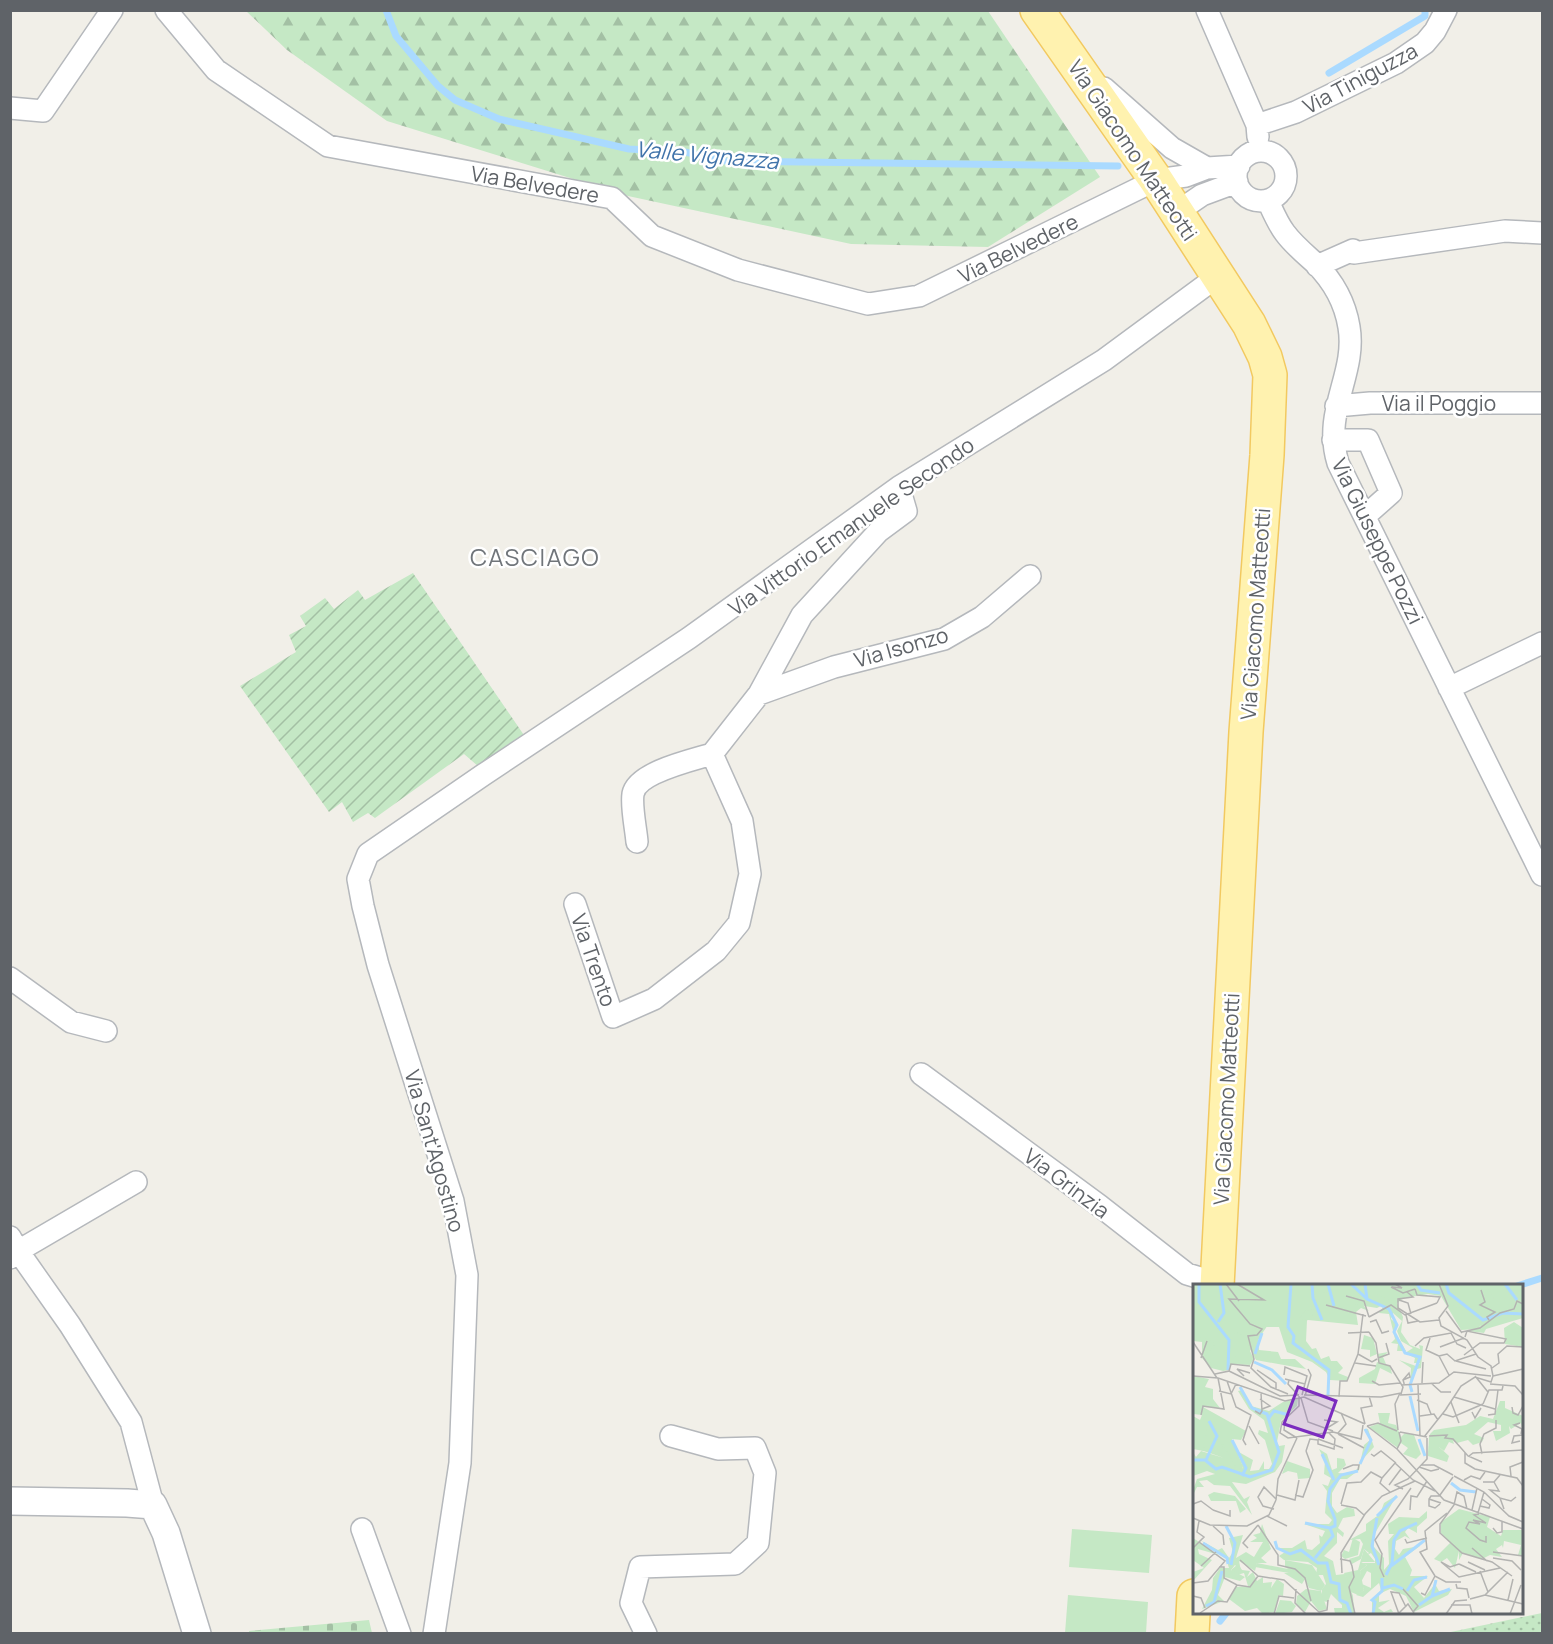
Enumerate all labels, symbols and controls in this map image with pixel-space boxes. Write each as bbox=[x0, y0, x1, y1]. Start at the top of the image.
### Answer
street label: Via Tiniguzza bbox=[1298, 36, 1422, 120]
street label: Via Giacomo Matteotti bbox=[1062, 54, 1204, 246]
water label: Valle Vignazza bbox=[634, 134, 781, 176]
street label: Via Belvedere bbox=[469, 159, 601, 209]
street label: Via Belvedere bbox=[953, 207, 1083, 289]
street label: Via il Poggio bbox=[1382, 389, 1496, 417]
street label: Via Vittorio Emanuele Secondo bbox=[723, 430, 979, 622]
street label: Via Giuseppe Pozzi bbox=[1326, 453, 1430, 629]
street label: Via Giacomo Matteotti bbox=[1234, 507, 1276, 721]
district label: CASCIAGO bbox=[470, 540, 600, 573]
street label: Via Isonzo bbox=[851, 620, 951, 674]
street label: Via Trento bbox=[565, 910, 623, 1010]
street label: Via Giacomo Matteotti bbox=[1206, 992, 1246, 1206]
street label: Via Sant'Agostino bbox=[398, 1067, 472, 1235]
street label: Via Grinzia bbox=[1018, 1142, 1116, 1224]
inset map bbox=[1193, 1284, 1523, 1614]

